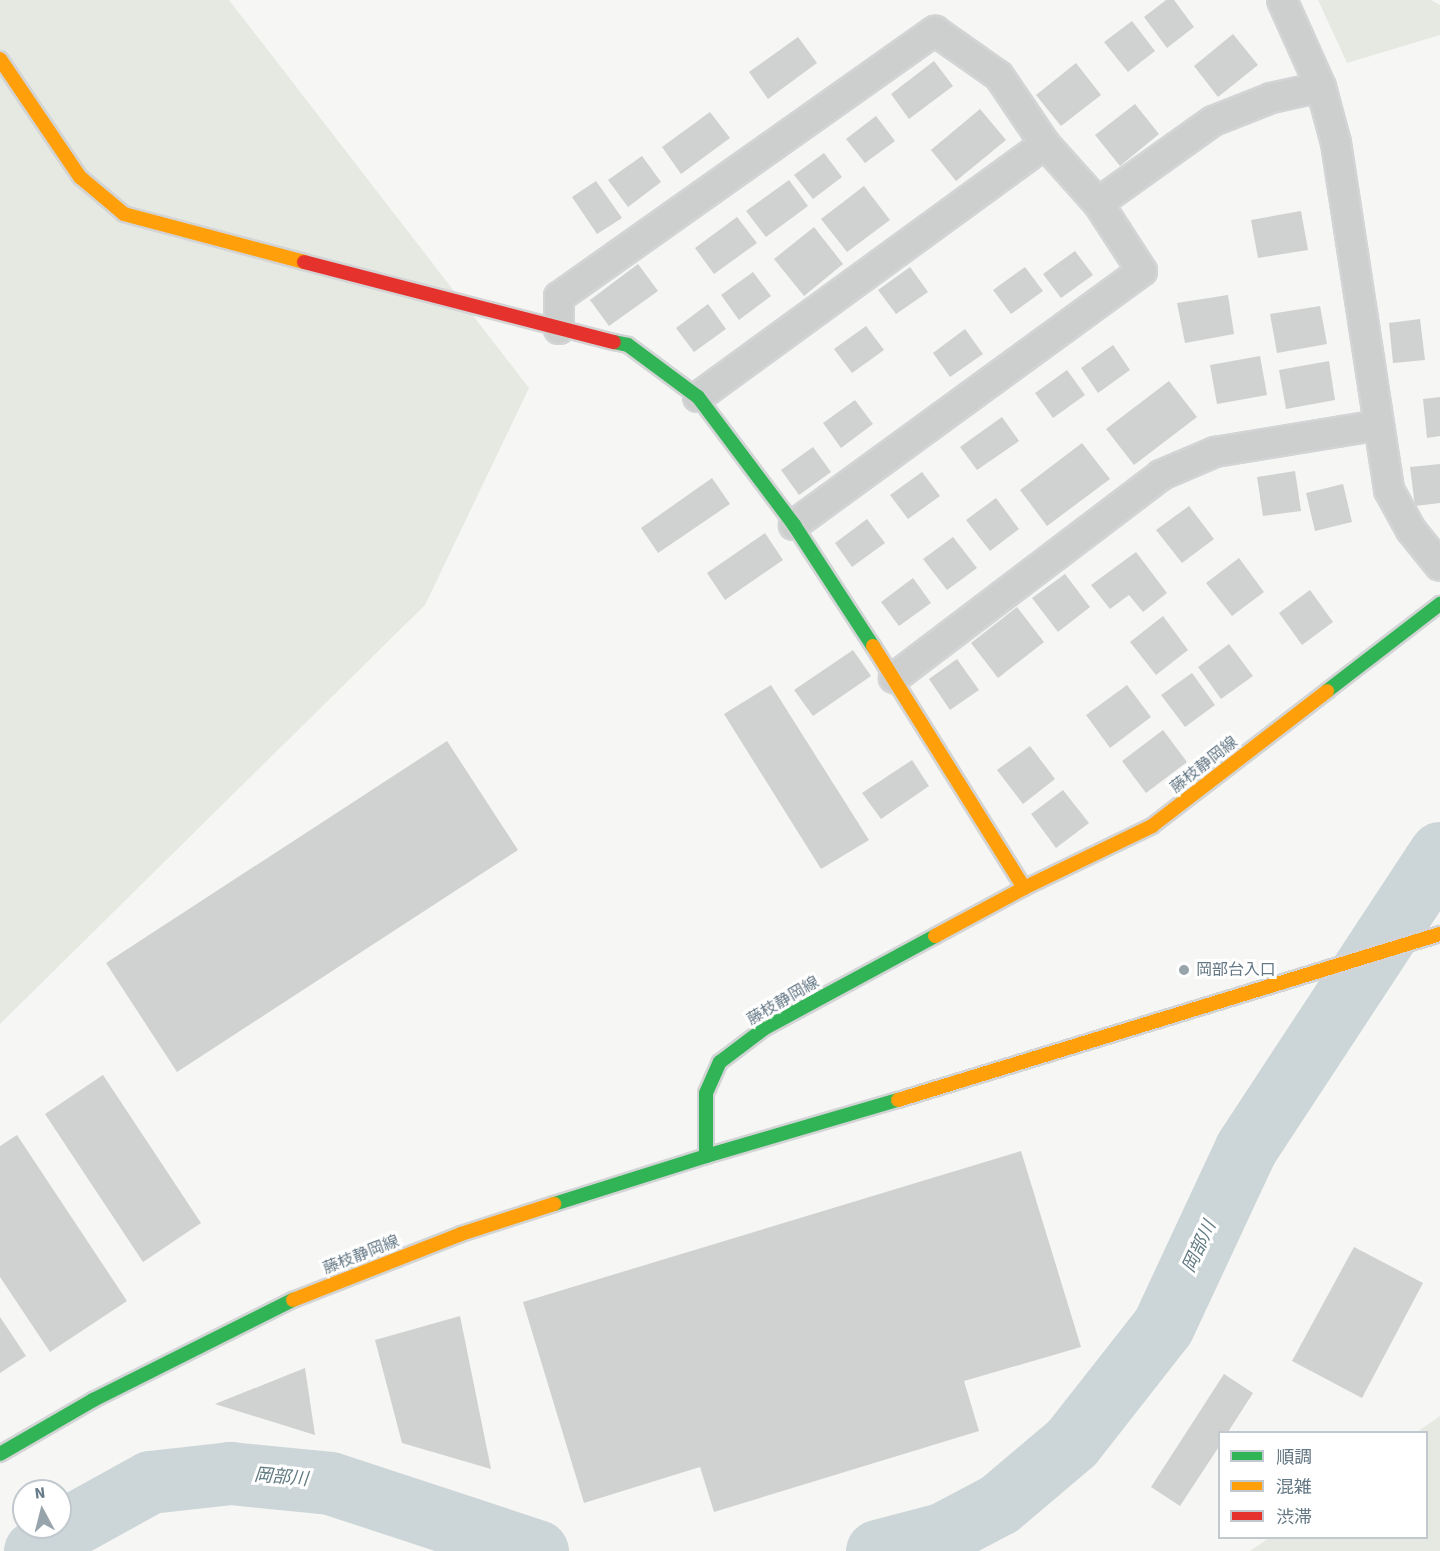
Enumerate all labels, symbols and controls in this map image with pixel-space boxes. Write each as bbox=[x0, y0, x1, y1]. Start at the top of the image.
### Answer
street label: 藤枝静岡線 bbox=[1167, 733, 1241, 797]
place label: 岡部台入口 bbox=[1196, 960, 1276, 980]
marker: 岡部台入口 bbox=[1177, 963, 1191, 977]
street label: 藤枝静岡線 bbox=[744, 973, 822, 1029]
water label: 岡部川 bbox=[1179, 1218, 1221, 1276]
street label: 藤枝静岡線 bbox=[320, 1232, 402, 1278]
legend bbox=[1218, 1431, 1428, 1539]
text: 順調 bbox=[1276, 1445, 1312, 1470]
water label: 岡部川 bbox=[253, 1465, 309, 1491]
text: 混雑 bbox=[1276, 1475, 1312, 1500]
north arrow bbox=[12, 1479, 72, 1539]
text: N bbox=[33, 1482, 47, 1505]
text: 渋滞 bbox=[1276, 1505, 1312, 1530]

